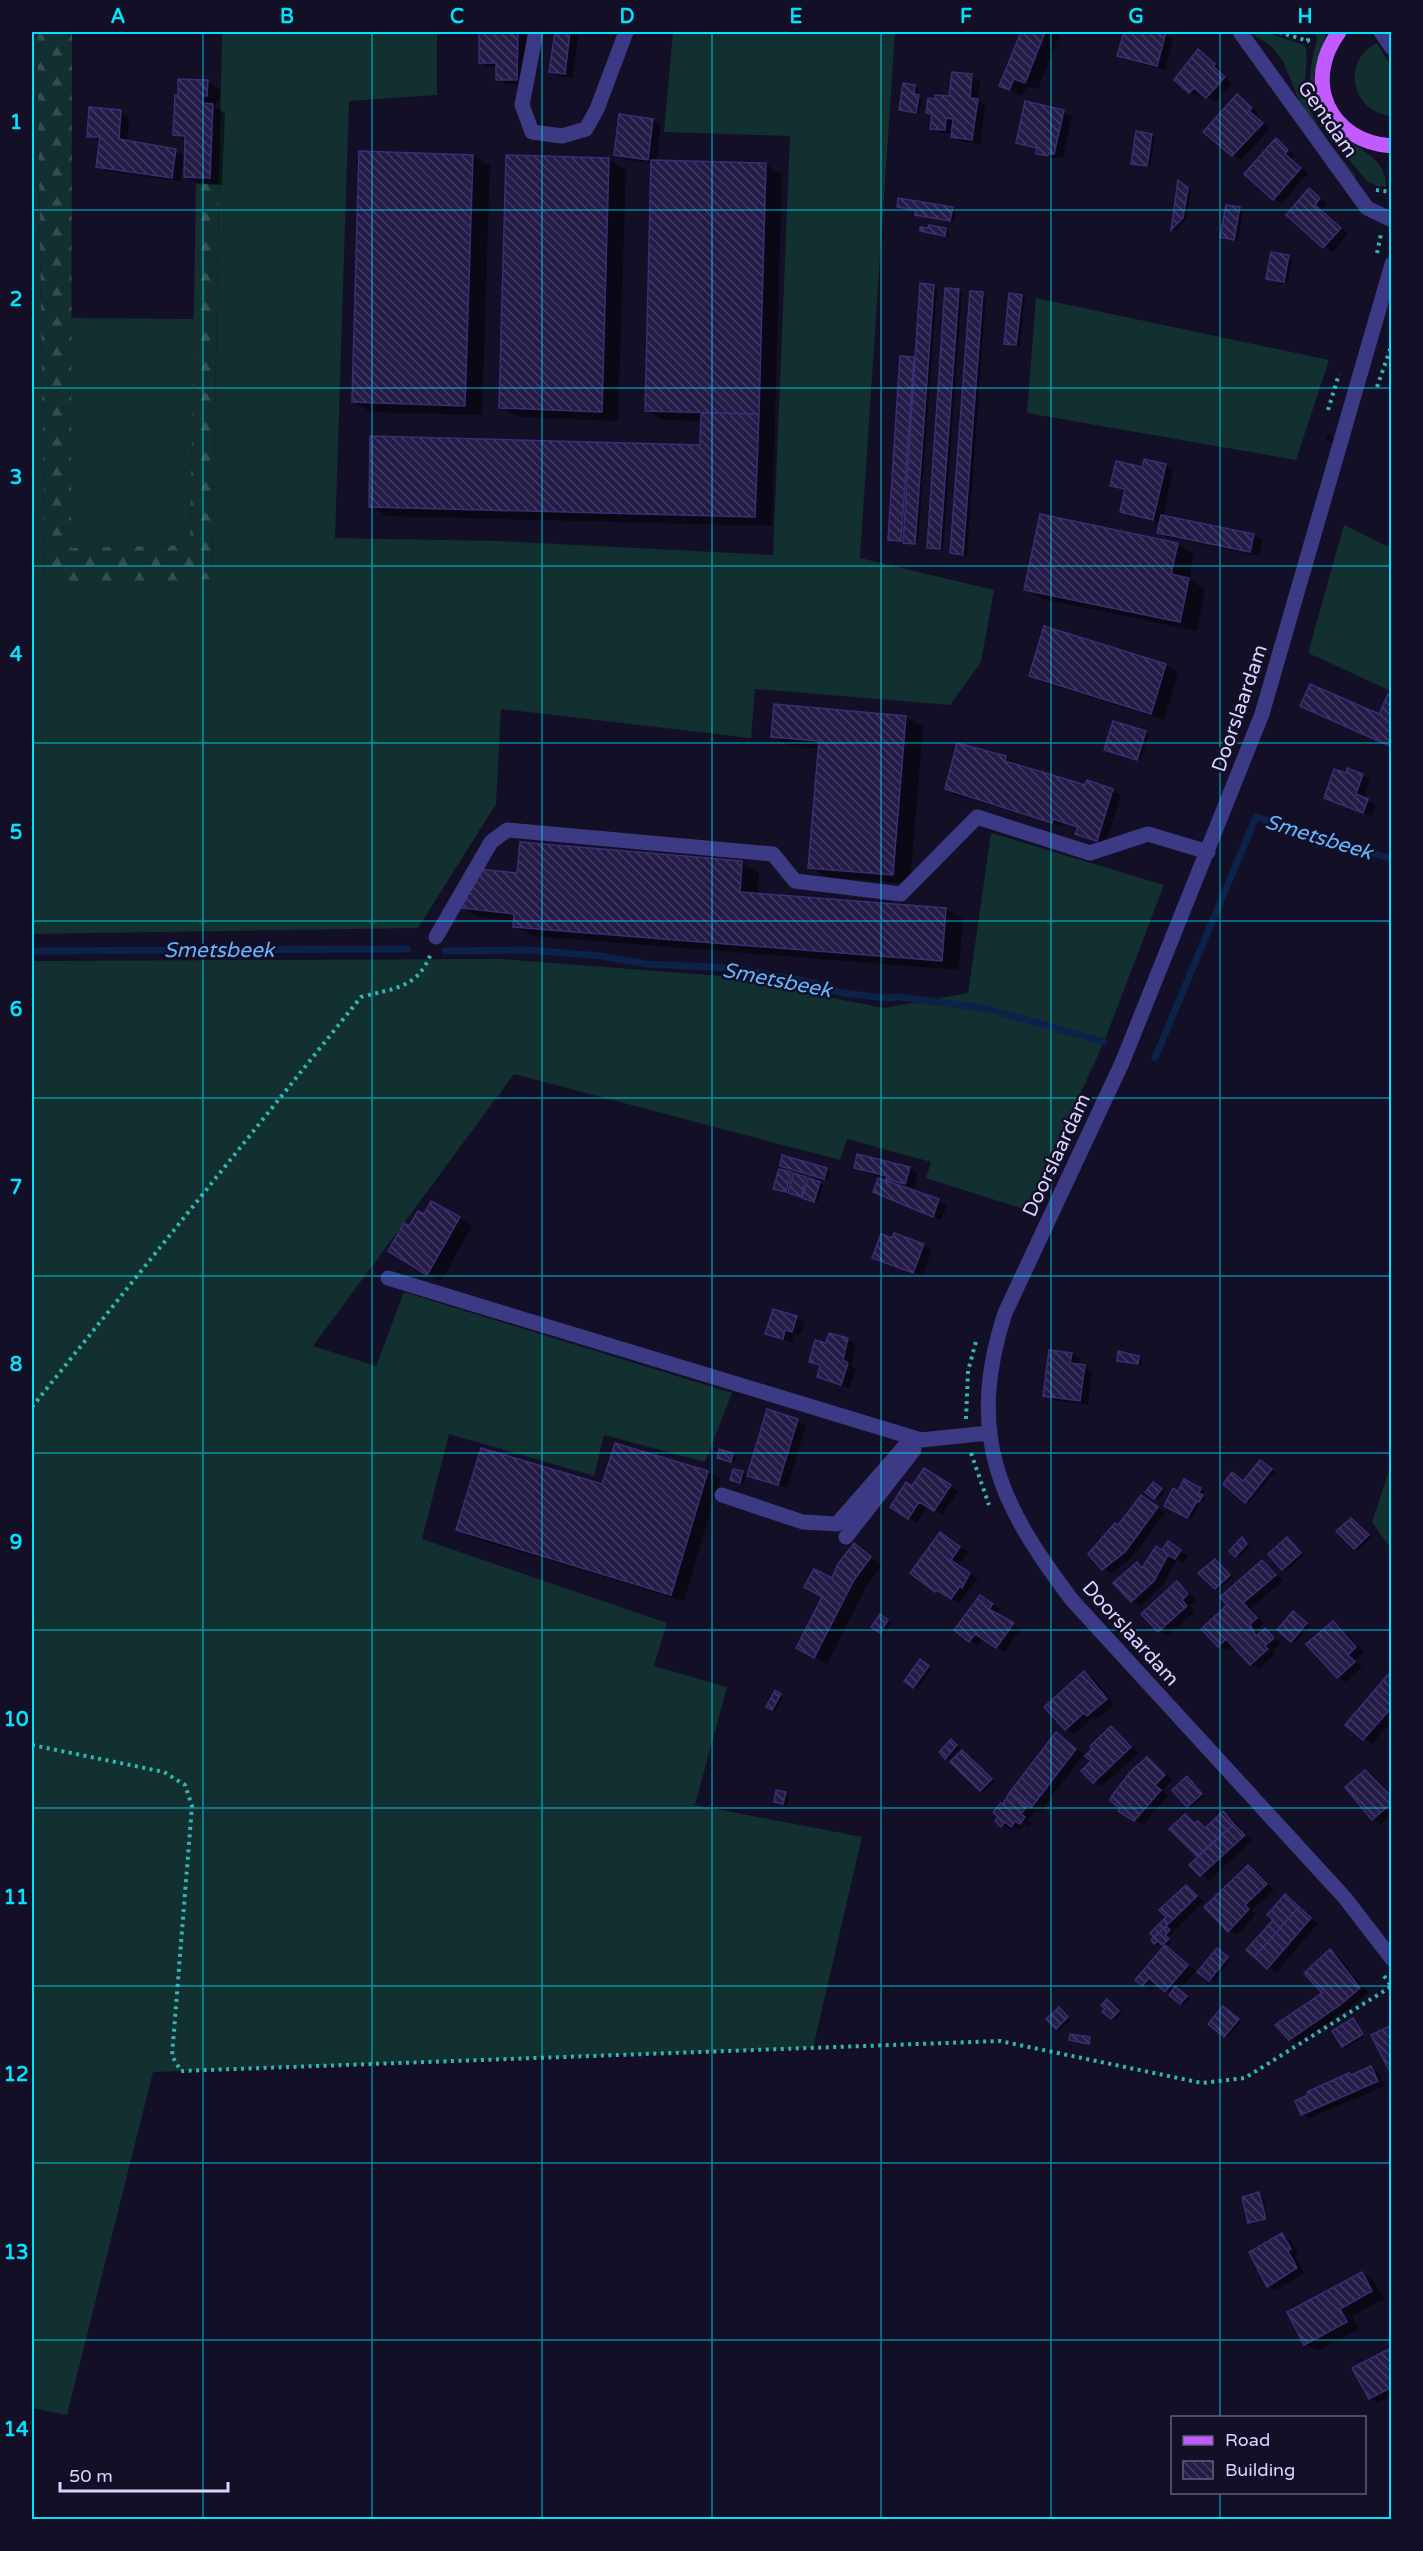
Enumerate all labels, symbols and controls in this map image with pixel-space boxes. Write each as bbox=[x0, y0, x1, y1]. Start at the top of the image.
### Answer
text: A bbox=[111, 5, 126, 29]
text: B bbox=[280, 5, 294, 29]
text: C bbox=[450, 5, 464, 29]
text: D bbox=[619, 5, 635, 29]
text: E bbox=[790, 5, 803, 29]
text: F bbox=[960, 5, 972, 29]
text: G bbox=[1128, 5, 1144, 29]
text: H bbox=[1297, 5, 1313, 29]
street label: Gentdam bbox=[1292, 77, 1362, 163]
text: 1 bbox=[10, 111, 22, 135]
text: 2 bbox=[10, 288, 22, 312]
text: 3 bbox=[10, 466, 22, 490]
street label: Doorslaardam bbox=[1207, 641, 1273, 775]
text: 4 bbox=[10, 643, 23, 667]
water label: Smetsbeek bbox=[1262, 809, 1377, 866]
text: 5 bbox=[10, 821, 22, 845]
water label: Smetsbeek bbox=[164, 938, 276, 963]
water label: Smetsbeek bbox=[720, 958, 835, 1004]
text: 6 bbox=[10, 998, 22, 1022]
street label: Doorslaardam bbox=[1018, 1090, 1096, 1221]
text: 7 bbox=[10, 1176, 22, 1200]
text: 8 bbox=[10, 1353, 22, 1377]
text: 9 bbox=[10, 1531, 22, 1555]
street label: Doorslaardam bbox=[1077, 1576, 1184, 1691]
text: 10 bbox=[3, 1708, 29, 1732]
text: 11 bbox=[3, 1886, 29, 1910]
text: 12 bbox=[3, 2063, 29, 2087]
text: 13 bbox=[3, 2241, 29, 2265]
legend bbox=[1171, 2416, 1366, 2494]
text: 14 bbox=[3, 2418, 29, 2442]
text: Road bbox=[1225, 2429, 1270, 2451]
scale bar bbox=[60, 2455, 228, 2493]
text: Building bbox=[1225, 2459, 1295, 2481]
text: 50 m bbox=[69, 2465, 113, 2487]

